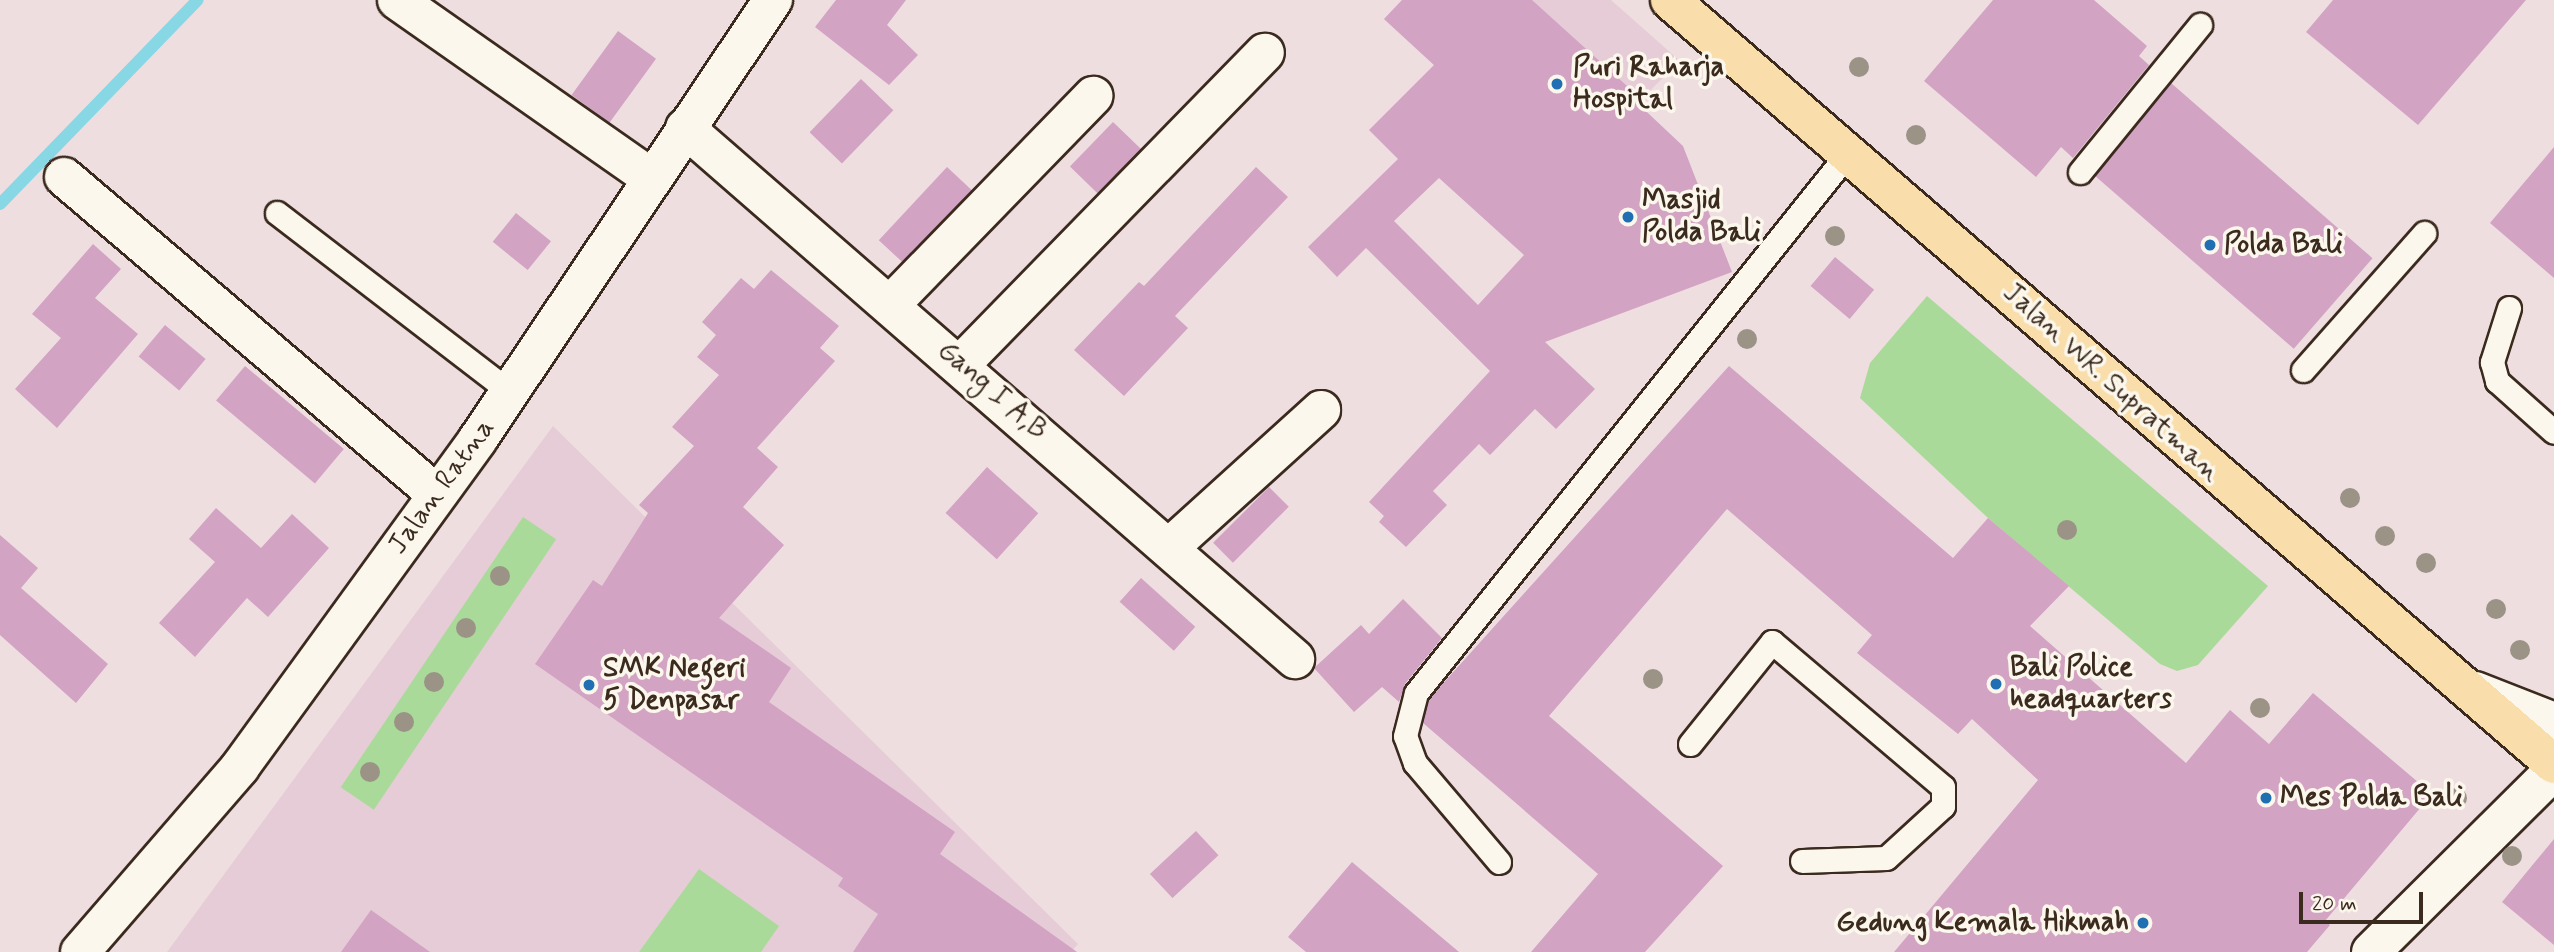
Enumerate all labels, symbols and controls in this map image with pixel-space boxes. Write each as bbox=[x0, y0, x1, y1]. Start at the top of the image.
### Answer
place label: Puri Raharja Hospital bbox=[1573, 51, 1725, 117]
marker: Puri Raharja Hospital bbox=[1547, 74, 1567, 94]
place label: Masjid Polda Bali bbox=[1642, 184, 1758, 250]
marker: Masjid Polda Bali bbox=[1620, 209, 1636, 225]
place label: Polda Bali bbox=[2224, 228, 2340, 262]
marker: Polda Bali bbox=[2202, 237, 2218, 253]
street label: Jalan WR. Supratman bbox=[1995, 276, 2227, 490]
street label: Gang I A,B bbox=[931, 335, 1053, 447]
street label: Jalan Ratna bbox=[383, 414, 501, 560]
place label: Bali Police headquarters bbox=[2010, 651, 2172, 717]
place label: SMK Negeri 5 Denpasar bbox=[603, 652, 745, 718]
marker: Bali Police headquarters bbox=[1988, 676, 2004, 692]
marker: SMK Negeri 5 Denpasar bbox=[581, 677, 597, 693]
place label: Mes Polda Bali bbox=[2280, 781, 2455, 815]
marker: Mes Polda Bali bbox=[2258, 790, 2274, 806]
scale bar bbox=[2302, 878, 2426, 922]
text: 20 m bbox=[2312, 890, 2357, 918]
place label: Gedung Kemala Hikmah bbox=[1828, 906, 2129, 940]
marker: Gedung Kemala Hikmah bbox=[2135, 915, 2151, 931]

